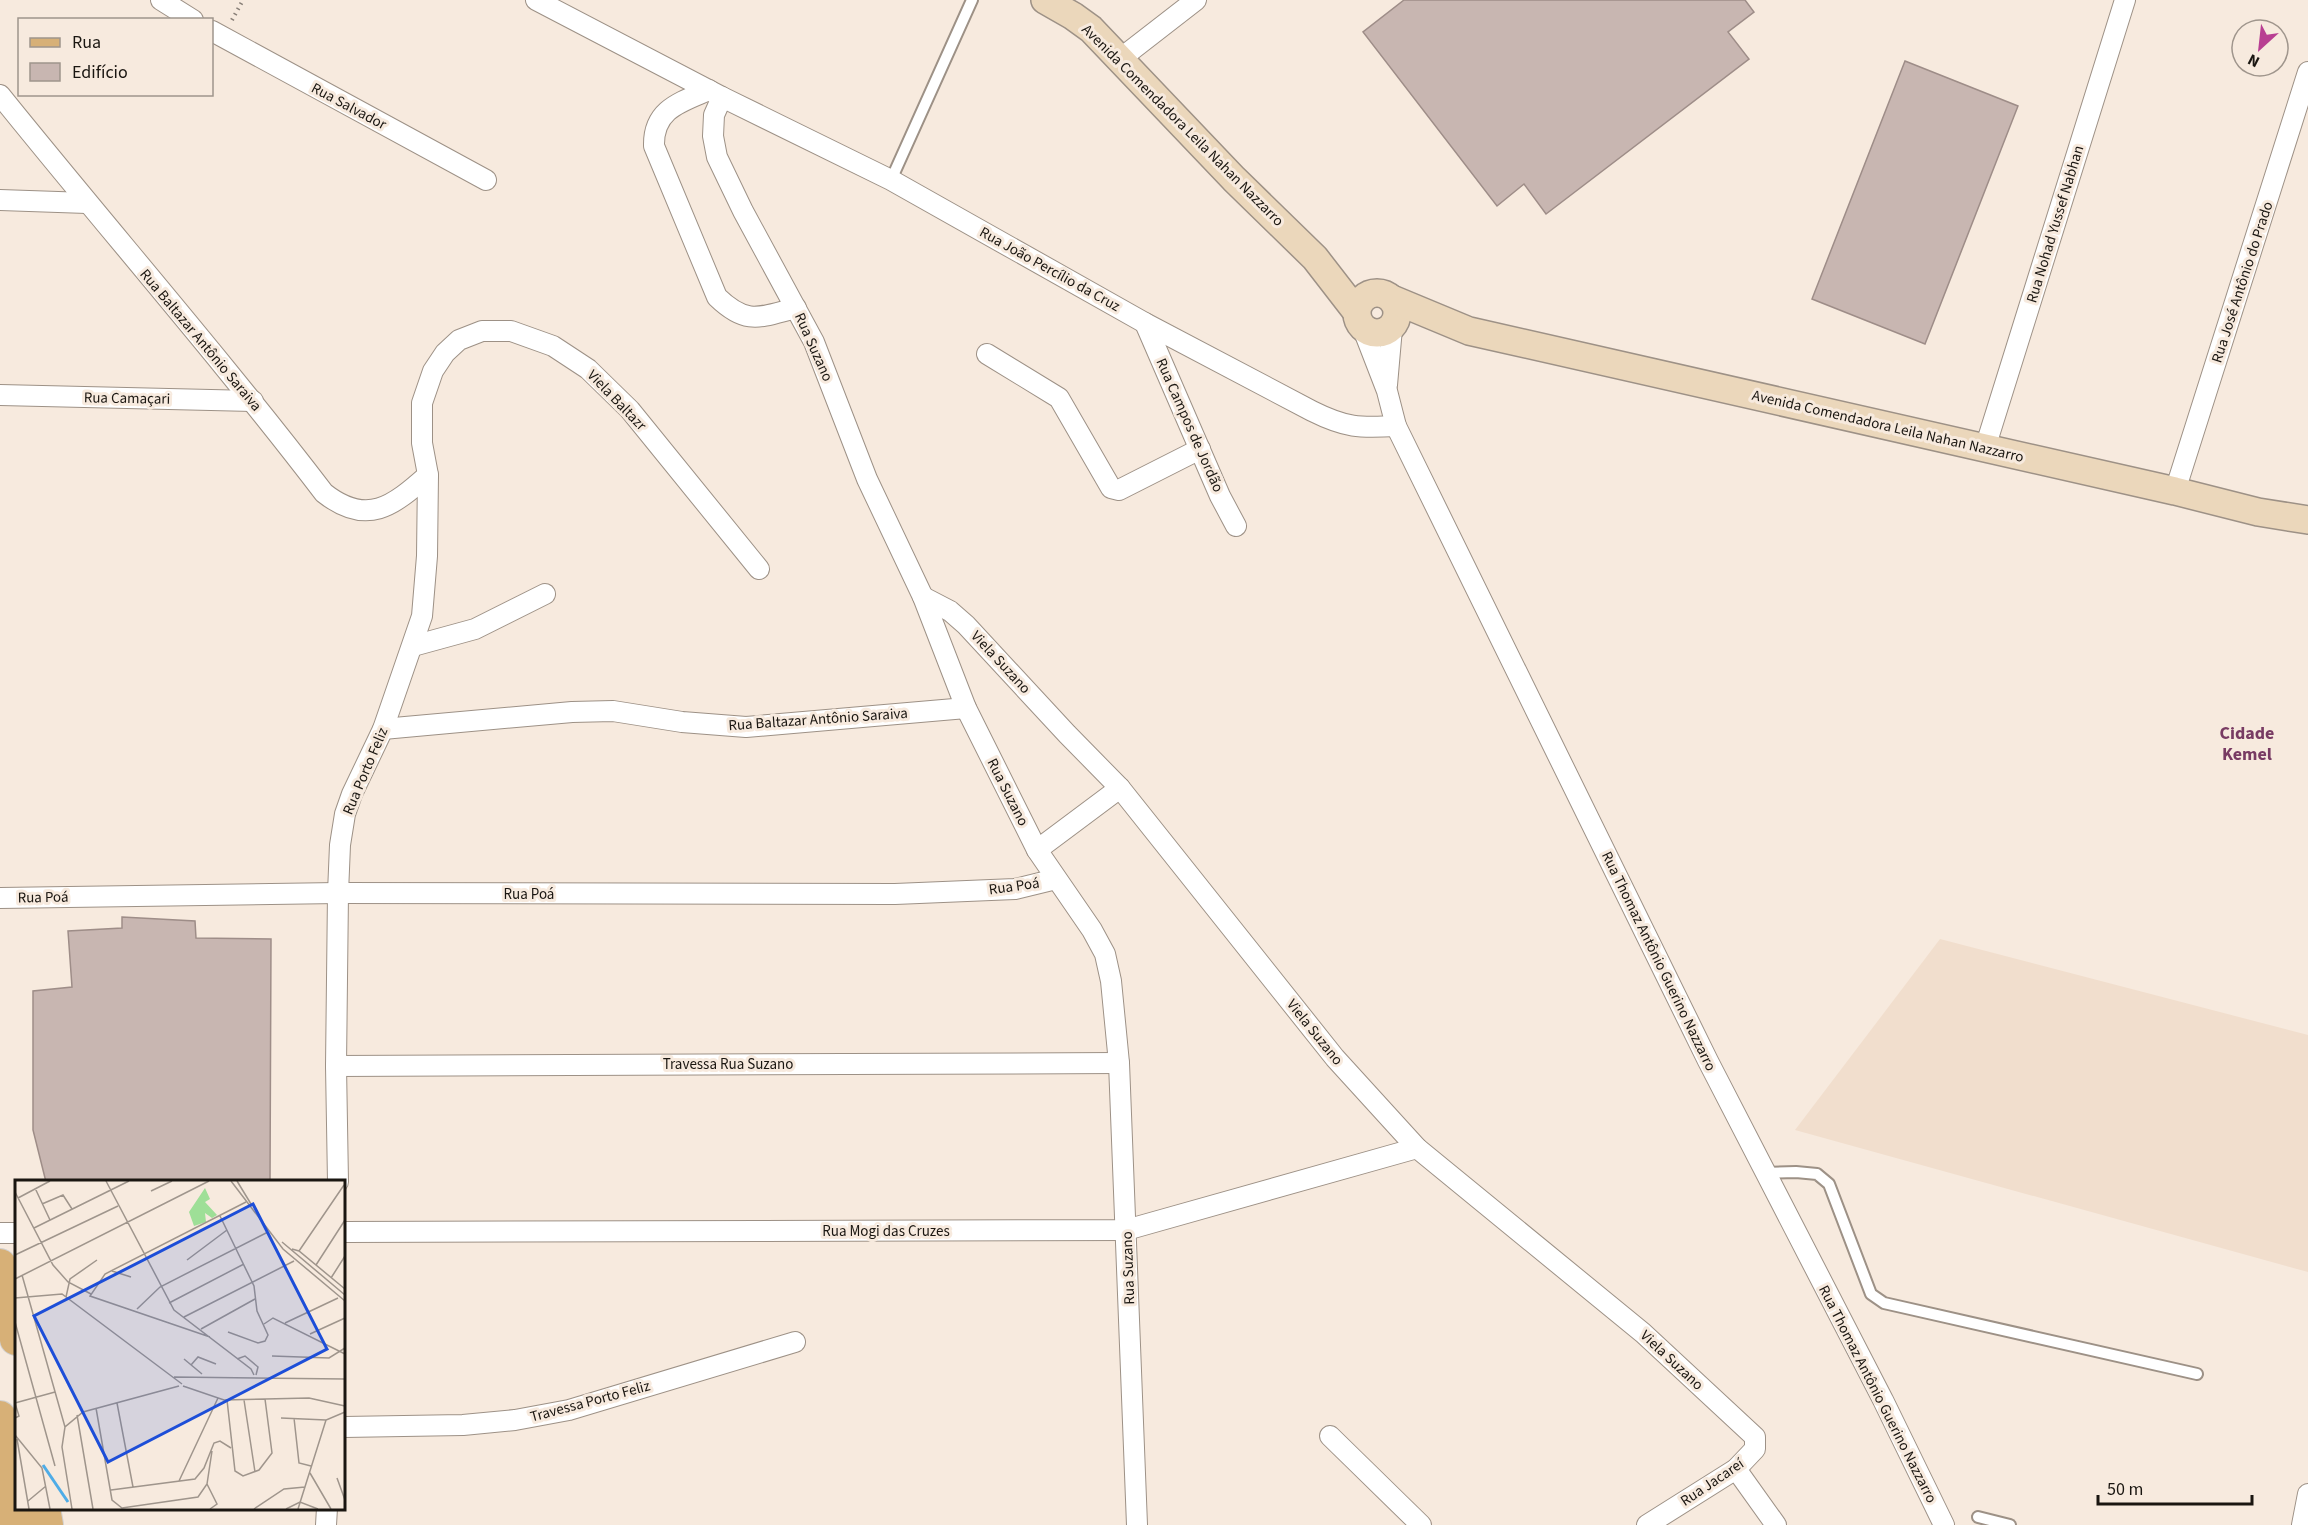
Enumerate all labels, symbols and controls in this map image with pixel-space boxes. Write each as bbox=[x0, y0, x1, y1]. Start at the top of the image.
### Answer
legend bbox=[18, 18, 213, 96]
north arrow bbox=[2230, 18, 2290, 78]
street label: Avenida Comendadora Leila Nahan Nazzarro bbox=[1077, 20, 1288, 231]
text: Rua bbox=[72, 30, 101, 55]
text: N bbox=[2244, 48, 2263, 73]
text: Edifício bbox=[72, 60, 128, 85]
street label: Rua Salvador bbox=[307, 78, 391, 135]
street label: Rua Nohad Yussef Nabhan bbox=[2021, 143, 2089, 306]
street label: Rua José Antônio do Prado bbox=[2206, 199, 2278, 366]
street label: Rua João Percílio da Cruz bbox=[976, 222, 1124, 317]
street label: Rua Baltazar Antônio Saraiva bbox=[135, 265, 266, 416]
street label: Rua Suzano bbox=[789, 309, 838, 385]
street label: Rua Campos de Jordão bbox=[1151, 355, 1229, 496]
street label: Viela Baltazr bbox=[582, 365, 652, 436]
street label: Avenida Comendadora Leila Nahan Nazzarro bbox=[1750, 385, 2026, 468]
street label: Rua Camaçari bbox=[84, 387, 170, 410]
street label: Viela Suzano bbox=[966, 626, 1035, 699]
street label: Rua Baltazar Antônio Saraiva bbox=[728, 703, 908, 736]
district label: Cidade Kemel bbox=[2220, 721, 2274, 767]
street label: Rua Porto Feliz bbox=[338, 724, 393, 818]
street label: Rua Suzano bbox=[982, 755, 1034, 830]
street label: Rua Thomaz Antônio Guerino Nazzarro bbox=[1596, 848, 1721, 1075]
street label: Rua Poá bbox=[987, 873, 1041, 900]
street label: Rua Poá bbox=[504, 884, 554, 905]
street label: Rua Poá bbox=[17, 887, 69, 908]
street label: Viela Suzano bbox=[1281, 995, 1348, 1070]
street label: Travessa Rua Suzano bbox=[663, 1054, 793, 1075]
inset map bbox=[15, 1180, 345, 1510]
street label: Rua Mogi das Cruzes bbox=[822, 1221, 950, 1242]
street label: Rua Suzano bbox=[1117, 1231, 1140, 1305]
street label: Rua Thomaz Antônio Guerino Nazzarro bbox=[1813, 1282, 1942, 1507]
street label: Viela Suzano bbox=[1635, 1326, 1708, 1395]
street label: Travessa Porto Feliz bbox=[528, 1375, 652, 1428]
street label: Rua Jacareí bbox=[1676, 1453, 1749, 1511]
scale bar bbox=[2098, 1468, 2252, 1506]
text: 50 m bbox=[2107, 1477, 2143, 1502]

